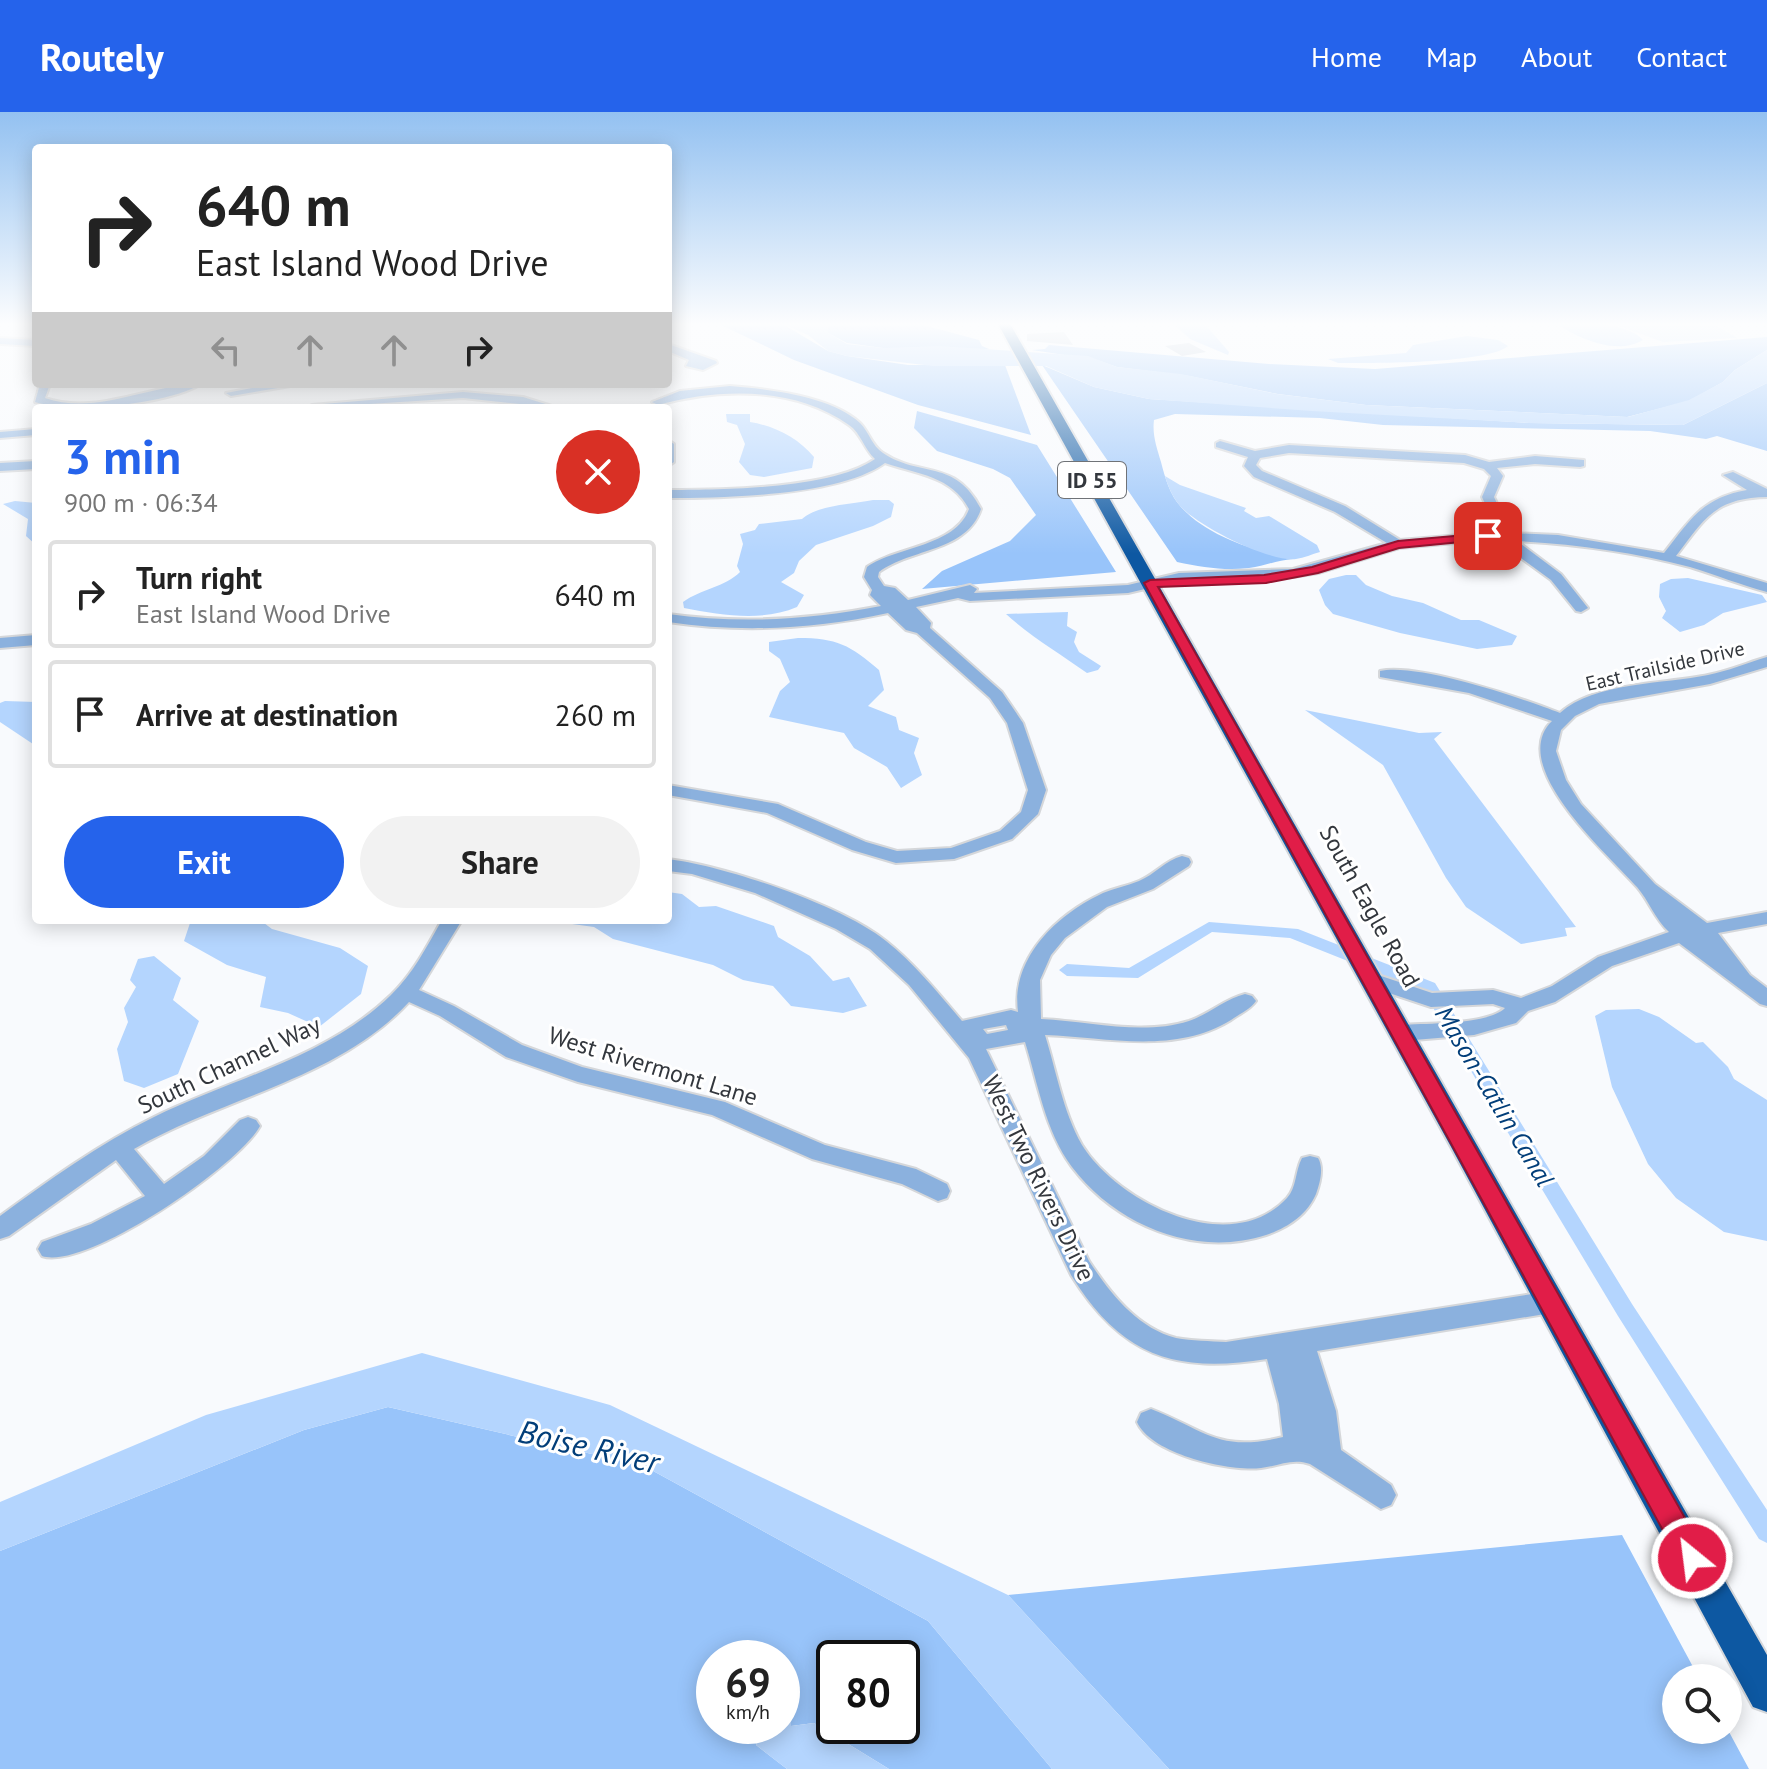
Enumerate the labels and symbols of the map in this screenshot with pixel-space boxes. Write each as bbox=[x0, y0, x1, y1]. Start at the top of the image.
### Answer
road number: ID 55 bbox=[1058, 462, 1126, 498]
pin bbox=[1454, 502, 1522, 570]
street label: East Trailside Drive bbox=[1583, 635, 1747, 697]
street label: South Eagle Road bbox=[1313, 820, 1427, 992]
water label: Mason-Catlin Canal bbox=[1428, 1000, 1562, 1192]
street label: South Channel Way bbox=[133, 1009, 325, 1121]
street label: West Rivermont Lane bbox=[545, 1019, 761, 1113]
street label: West Two Rivers Drive bbox=[976, 1070, 1102, 1286]
water label: Boise River bbox=[515, 1409, 666, 1483]
position arrow bbox=[1650, 1516, 1734, 1600]
speed limit sign: 80 bbox=[816, 1640, 920, 1744]

